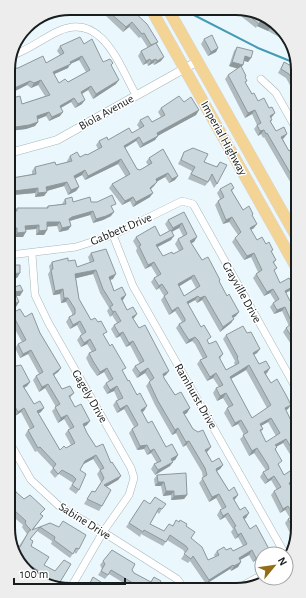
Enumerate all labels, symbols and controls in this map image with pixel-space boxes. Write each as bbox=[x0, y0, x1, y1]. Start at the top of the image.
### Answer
street label: Biola Avenue bbox=[77, 92, 135, 132]
street label: Imperial Highway bbox=[198, 99, 249, 178]
street label: Gabbett Drive bbox=[89, 211, 153, 247]
street label: Grayville Drive bbox=[219, 260, 264, 325]
street label: Ramhurst Drive bbox=[173, 361, 219, 431]
street label: Gagely Drive bbox=[69, 367, 110, 425]
street label: Sabine Drive bbox=[57, 500, 113, 542]
north arrow bbox=[254, 546, 294, 586]
text: N bbox=[276, 555, 289, 567]
scale bar bbox=[14, 560, 125, 586]
text: 100 m bbox=[20, 568, 48, 580]

